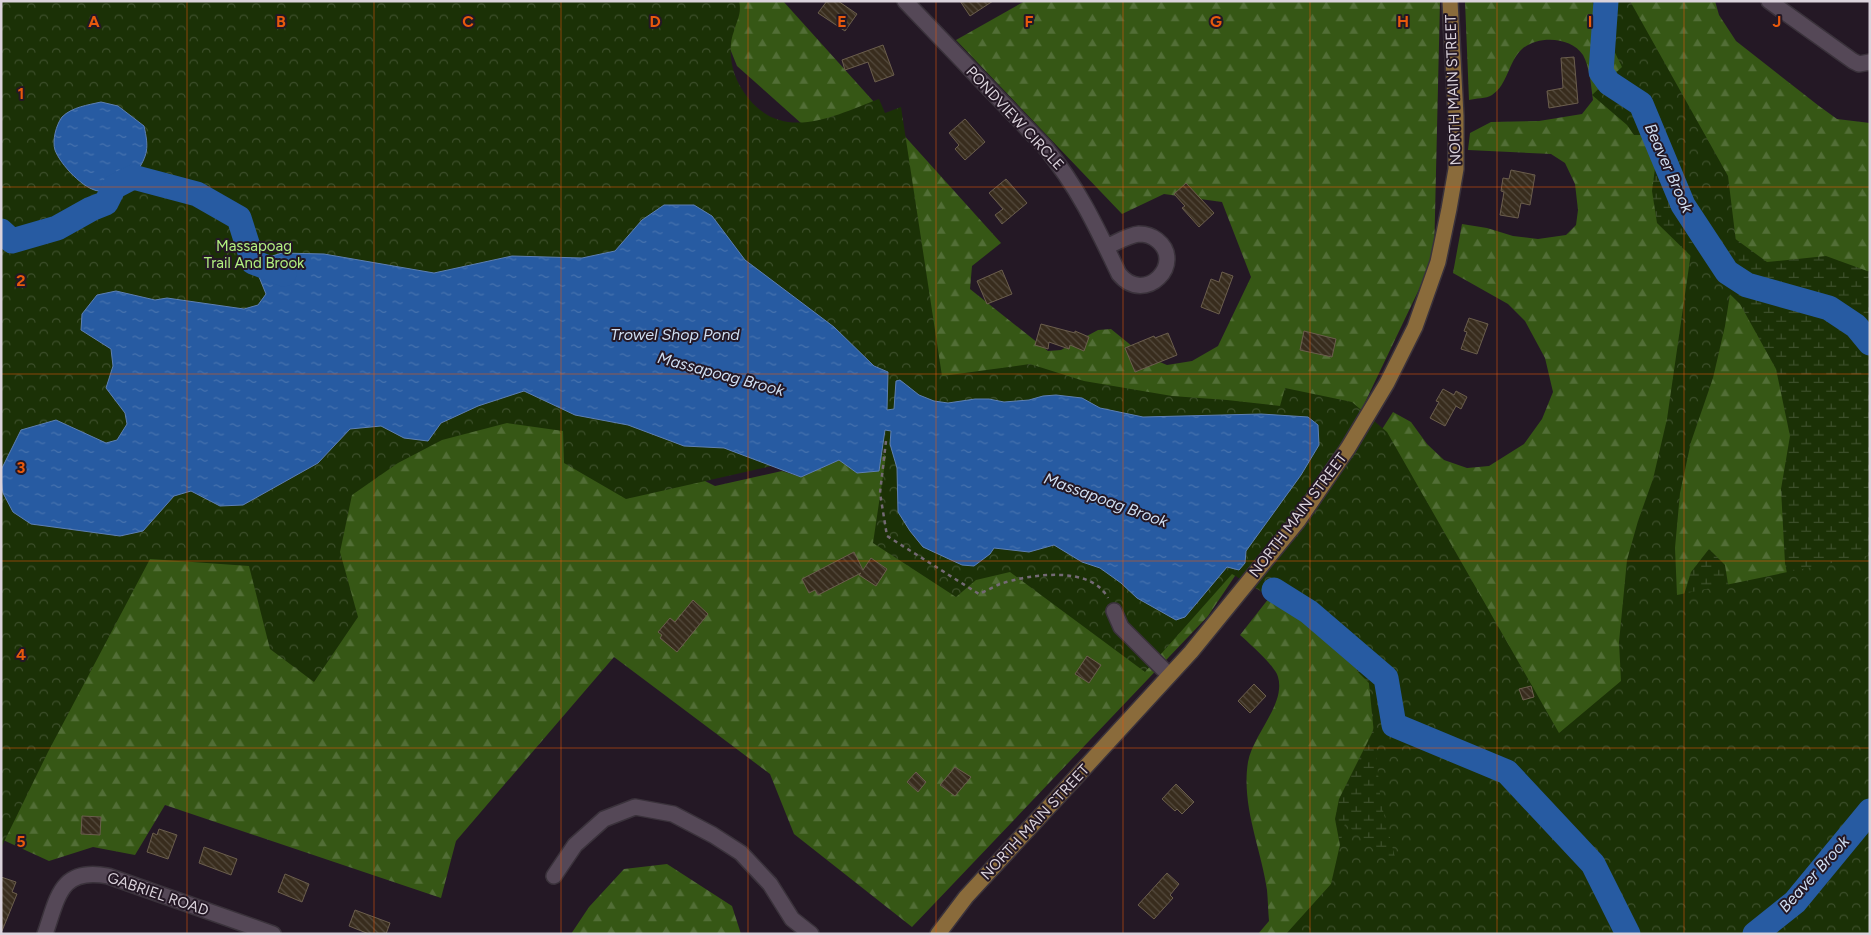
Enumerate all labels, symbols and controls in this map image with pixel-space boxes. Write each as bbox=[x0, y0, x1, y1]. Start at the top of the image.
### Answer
text: A bbox=[88, 12, 100, 31]
text: B bbox=[276, 12, 286, 31]
text: C bbox=[462, 12, 474, 31]
text: D bbox=[649, 12, 661, 31]
text: E bbox=[837, 12, 847, 31]
text: F bbox=[1025, 12, 1034, 31]
text: G bbox=[1210, 12, 1222, 31]
text: H bbox=[1397, 12, 1409, 31]
text: I bbox=[1588, 12, 1592, 31]
text: J bbox=[1773, 12, 1781, 31]
street label: NORTH MAIN STREET bbox=[1441, 14, 1465, 166]
street label: PONDVIEW CIRCLE bbox=[962, 62, 1068, 174]
text: 1 bbox=[18, 84, 24, 103]
water label: Beaver Brook bbox=[1641, 120, 1698, 217]
park label: Massapoag Trail And Brook bbox=[204, 237, 305, 272]
text: 2 bbox=[16, 271, 26, 290]
water label: Trowel Shop Pond bbox=[610, 325, 740, 344]
water label: Massapoag Brook bbox=[656, 348, 788, 400]
street label: NORTH MAIN STREET bbox=[1245, 449, 1351, 581]
text: 3 bbox=[17, 458, 26, 477]
water label: Massapoag Brook bbox=[1041, 469, 1172, 532]
text: 4 bbox=[16, 645, 26, 664]
street label: NORTH MAIN STREET bbox=[977, 760, 1094, 883]
water label: Beaver Brook bbox=[1775, 831, 1854, 916]
text: 5 bbox=[16, 832, 26, 851]
street label: GABRIEL ROAD bbox=[105, 868, 211, 920]

